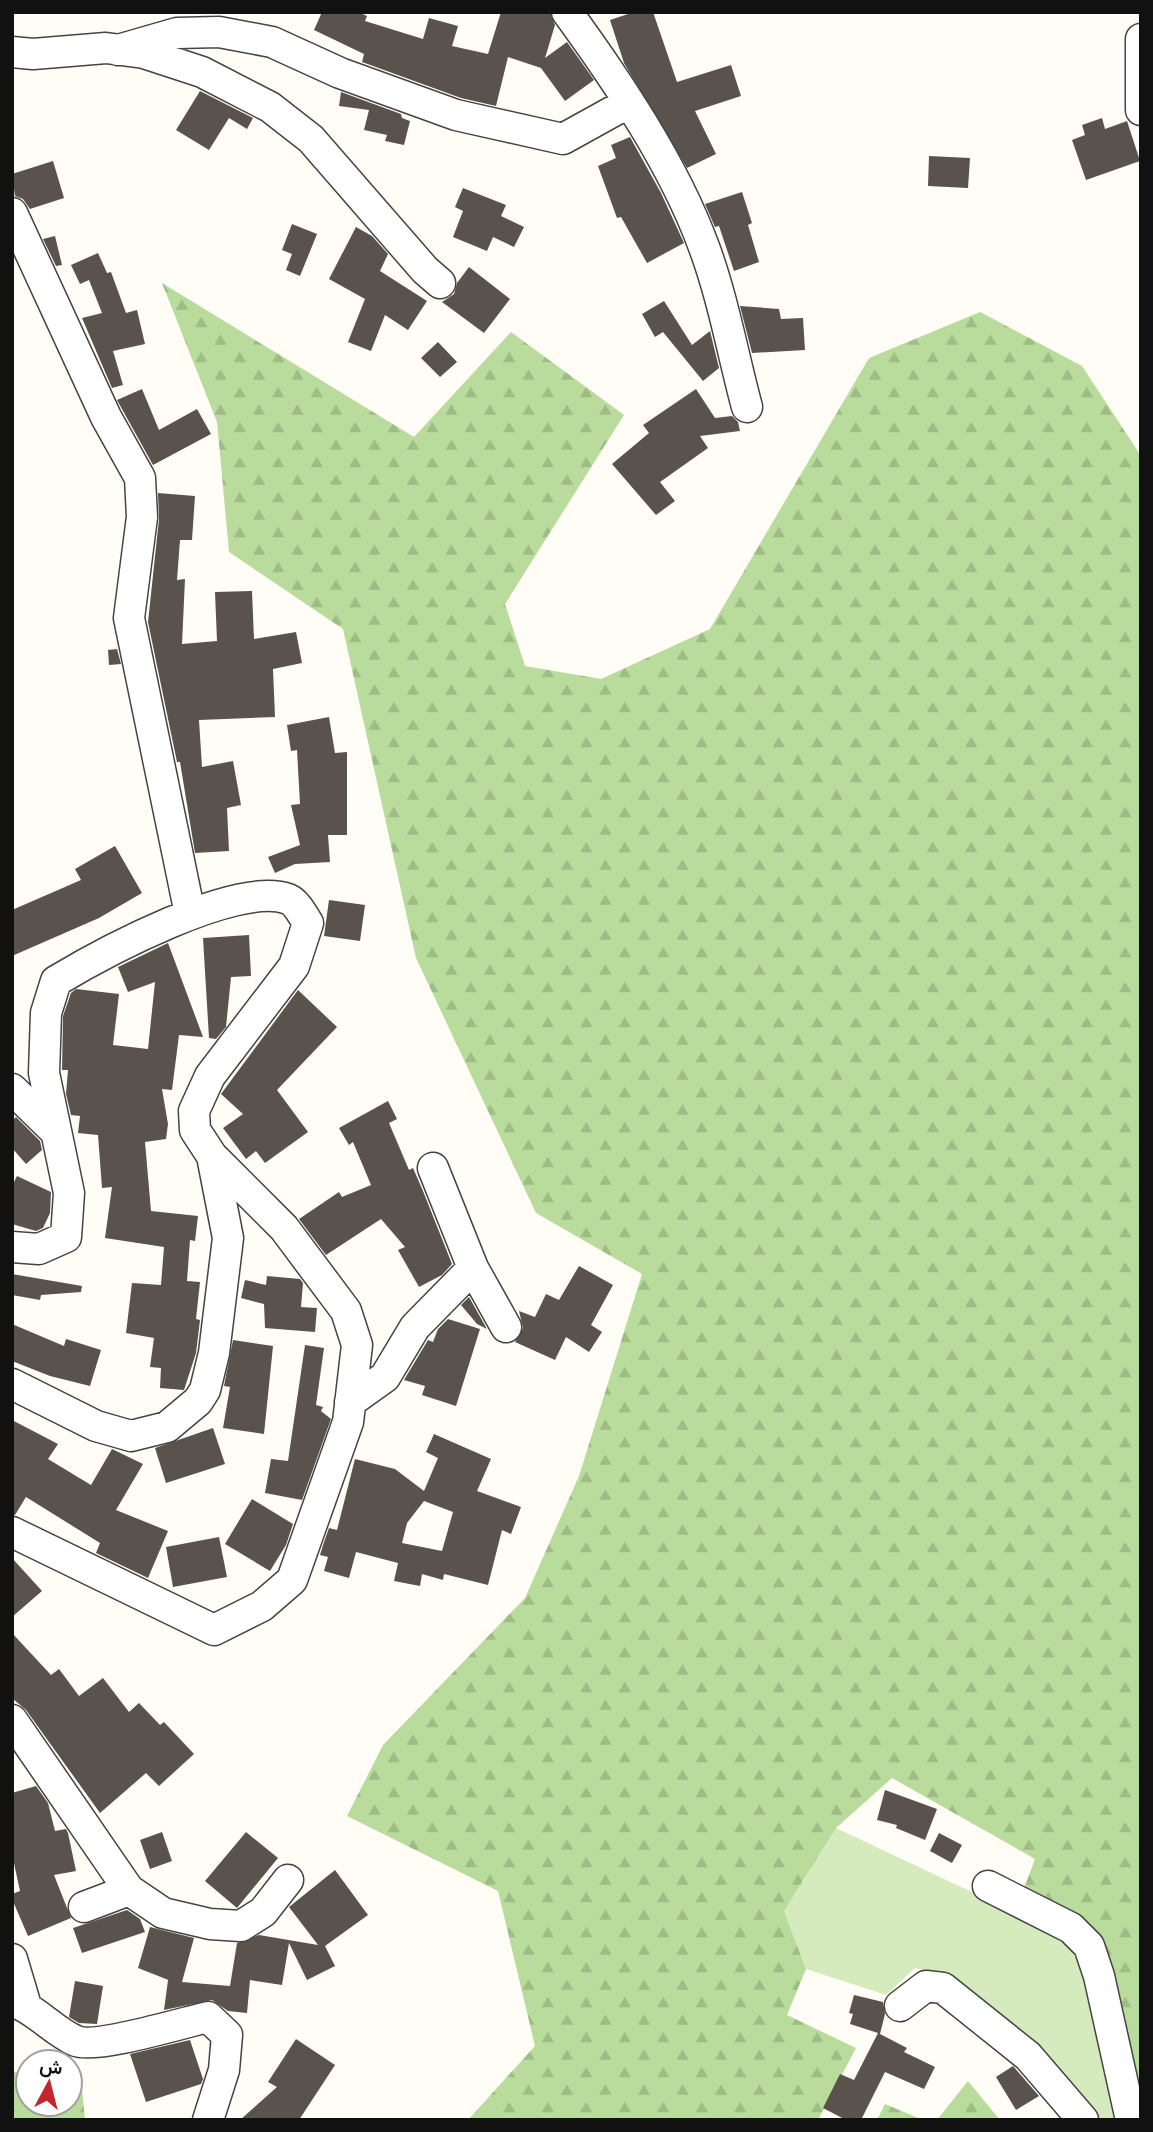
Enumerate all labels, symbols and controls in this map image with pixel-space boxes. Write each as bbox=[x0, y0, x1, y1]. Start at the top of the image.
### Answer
north arrow bbox=[14, 2048, 84, 2118]
text: ش bbox=[38, 2053, 64, 2079]

